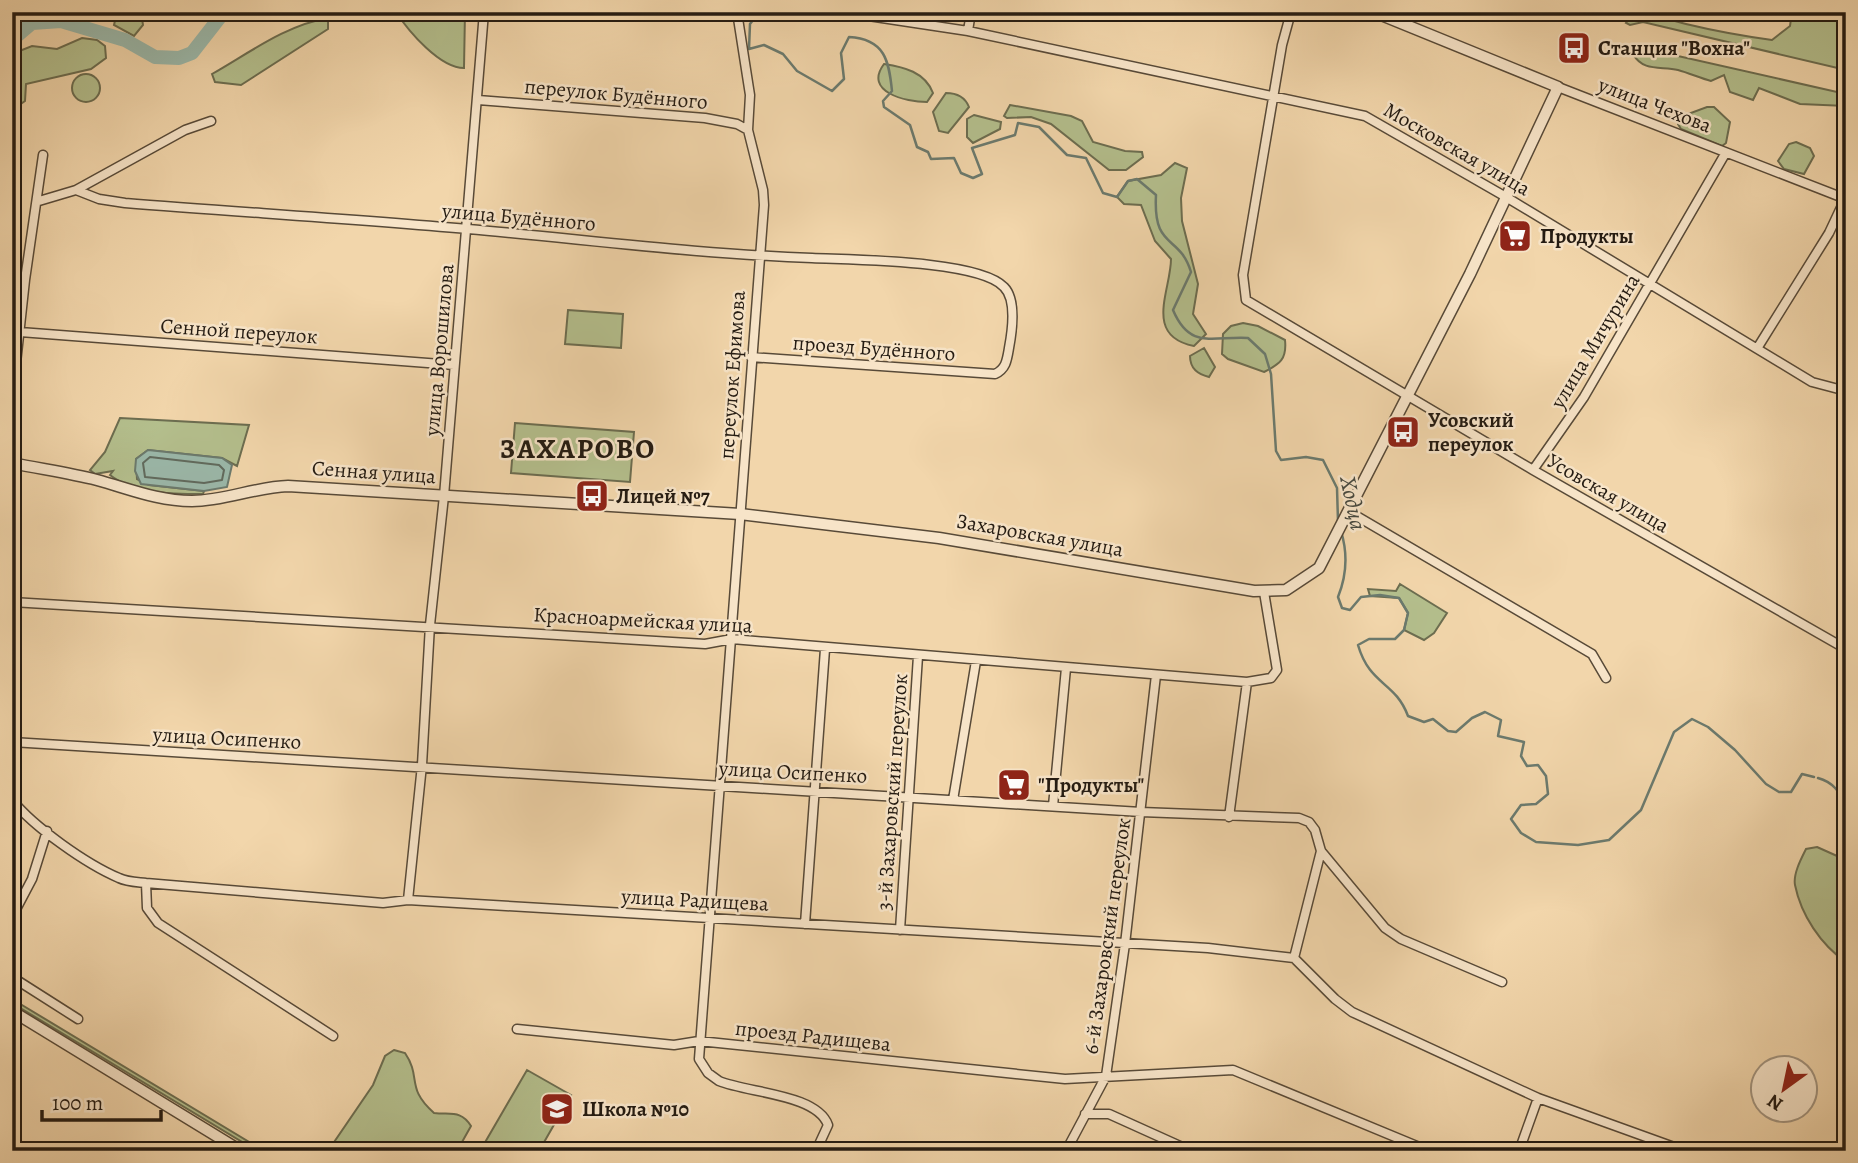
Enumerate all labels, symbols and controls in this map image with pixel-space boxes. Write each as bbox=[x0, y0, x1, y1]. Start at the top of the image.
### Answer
bus stop icon: Станция "Вохна" bbox=[1555, 29, 1593, 67]
place label: Станция "Вохна" bbox=[1598, 34, 1750, 62]
street label: улица Чехова bbox=[1593, 70, 1716, 140]
street label: переулок Будённого bbox=[523, 72, 709, 116]
street label: Московская улица bbox=[1378, 96, 1536, 203]
street label: улица Будённого bbox=[440, 196, 597, 238]
supermarket icon: Продукты bbox=[1496, 217, 1534, 255]
place label: Продукты bbox=[1540, 222, 1634, 250]
street label: улица Ворошилова bbox=[417, 262, 460, 438]
street label: улица Мичурина bbox=[1543, 268, 1646, 414]
street label: переулок Ефимова bbox=[712, 289, 752, 460]
street label: Сенной переулок bbox=[159, 312, 319, 350]
street label: проезд Будённого bbox=[792, 328, 956, 368]
place label: Усовский переулок bbox=[1428, 406, 1514, 458]
bus stop icon: Усовский переулок bbox=[1384, 413, 1422, 451]
district label: ЗАХАРОВО bbox=[500, 430, 656, 468]
street label: Усовская улица bbox=[1542, 447, 1675, 540]
street label: Сенная улица bbox=[311, 454, 437, 490]
water label: Ходца bbox=[1332, 472, 1374, 533]
bus stop icon: Лицей №7 bbox=[573, 477, 611, 515]
place label: Лицей №7 bbox=[616, 482, 710, 510]
street label: Захаровская улица bbox=[954, 507, 1126, 564]
street label: Красноармейская улица bbox=[533, 600, 754, 640]
street label: 3-й Захаровский переулок bbox=[870, 672, 914, 911]
street label: улица Осипенко bbox=[151, 720, 302, 756]
street label: улица Осипенко bbox=[717, 754, 868, 790]
supermarket icon: "Продукты" bbox=[995, 766, 1033, 804]
place label: "Продукты" bbox=[1038, 771, 1144, 799]
street label: 6-й Захаровский переулок bbox=[1077, 816, 1137, 1056]
street label: улица Радищева bbox=[620, 882, 770, 918]
street label: проезд Радищева bbox=[734, 1014, 893, 1058]
north arrow bbox=[1750, 1054, 1820, 1124]
scale bar bbox=[42, 1079, 161, 1123]
text: N bbox=[1762, 1088, 1788, 1117]
text: 100 m bbox=[52, 1089, 103, 1117]
school or university icon: Школа №10 bbox=[538, 1090, 576, 1128]
place label: Школа №10 bbox=[582, 1095, 690, 1123]

